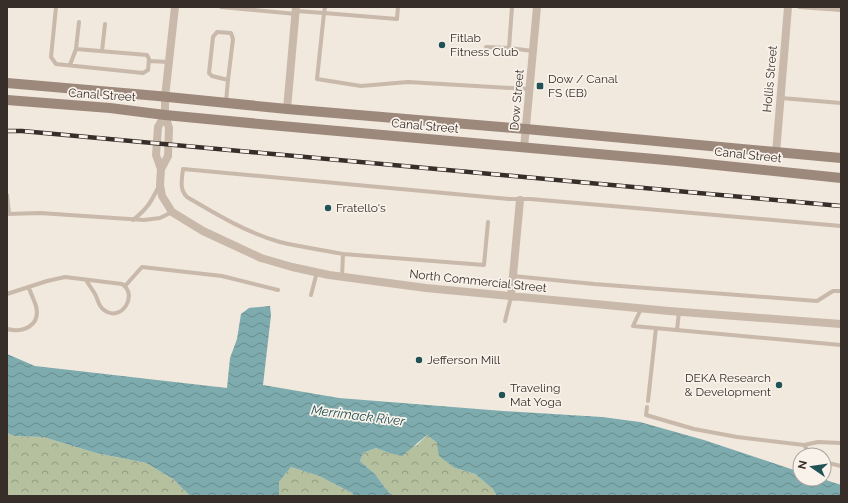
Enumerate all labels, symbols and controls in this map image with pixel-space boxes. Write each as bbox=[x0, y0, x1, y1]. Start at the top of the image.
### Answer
place label: Fitlab Fitness Club bbox=[450, 31, 518, 59]
marker: Fitlab Fitness Club bbox=[437, 40, 447, 50]
street label: Hollis Street bbox=[760, 45, 780, 113]
street label: Dow Street bbox=[507, 69, 527, 131]
place label: Dow / Canal FS (EB) bbox=[548, 72, 619, 100]
marker: Dow / Canal FS (EB) bbox=[535, 81, 545, 91]
street label: Canal Street bbox=[68, 86, 136, 104]
street label: Canal Street bbox=[391, 116, 459, 136]
street label: Canal Street bbox=[714, 145, 782, 165]
place label: Fratello's bbox=[336, 201, 386, 215]
marker: Fratello's bbox=[323, 203, 333, 213]
street label: North Commercial Street bbox=[409, 267, 547, 295]
place label: Jefferson Mill bbox=[427, 353, 501, 367]
marker: Jefferson Mill bbox=[414, 355, 424, 365]
place label: DEKA Research & Development bbox=[684, 371, 771, 399]
marker: DEKA Research & Development bbox=[774, 380, 784, 390]
place label: Traveling Mat Yoga bbox=[510, 381, 561, 409]
marker: Traveling Mat Yoga bbox=[497, 390, 507, 400]
water label: Merrimack River bbox=[310, 402, 406, 429]
north arrow bbox=[792, 447, 832, 487]
text: N bbox=[795, 459, 810, 470]

